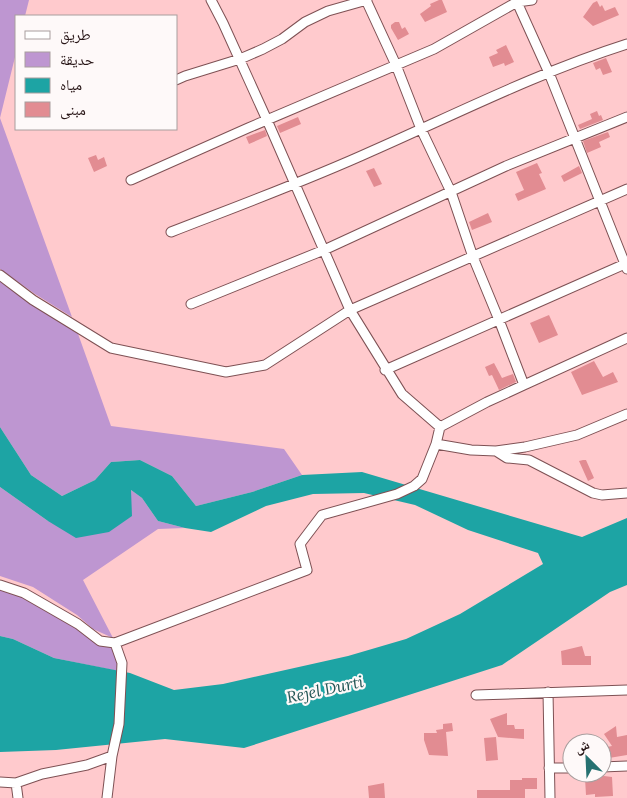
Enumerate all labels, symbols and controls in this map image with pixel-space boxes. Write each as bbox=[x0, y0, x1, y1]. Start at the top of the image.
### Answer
legend bbox=[15, 15, 178, 130]
text: طريق bbox=[60, 25, 91, 45]
text: حديقة bbox=[60, 50, 95, 69]
text: مياه bbox=[60, 75, 82, 94]
text: مبنى bbox=[60, 100, 86, 120]
water label: Rejel Durti bbox=[285, 671, 365, 707]
north arrow bbox=[562, 733, 612, 783]
text: ش bbox=[571, 735, 592, 757]

